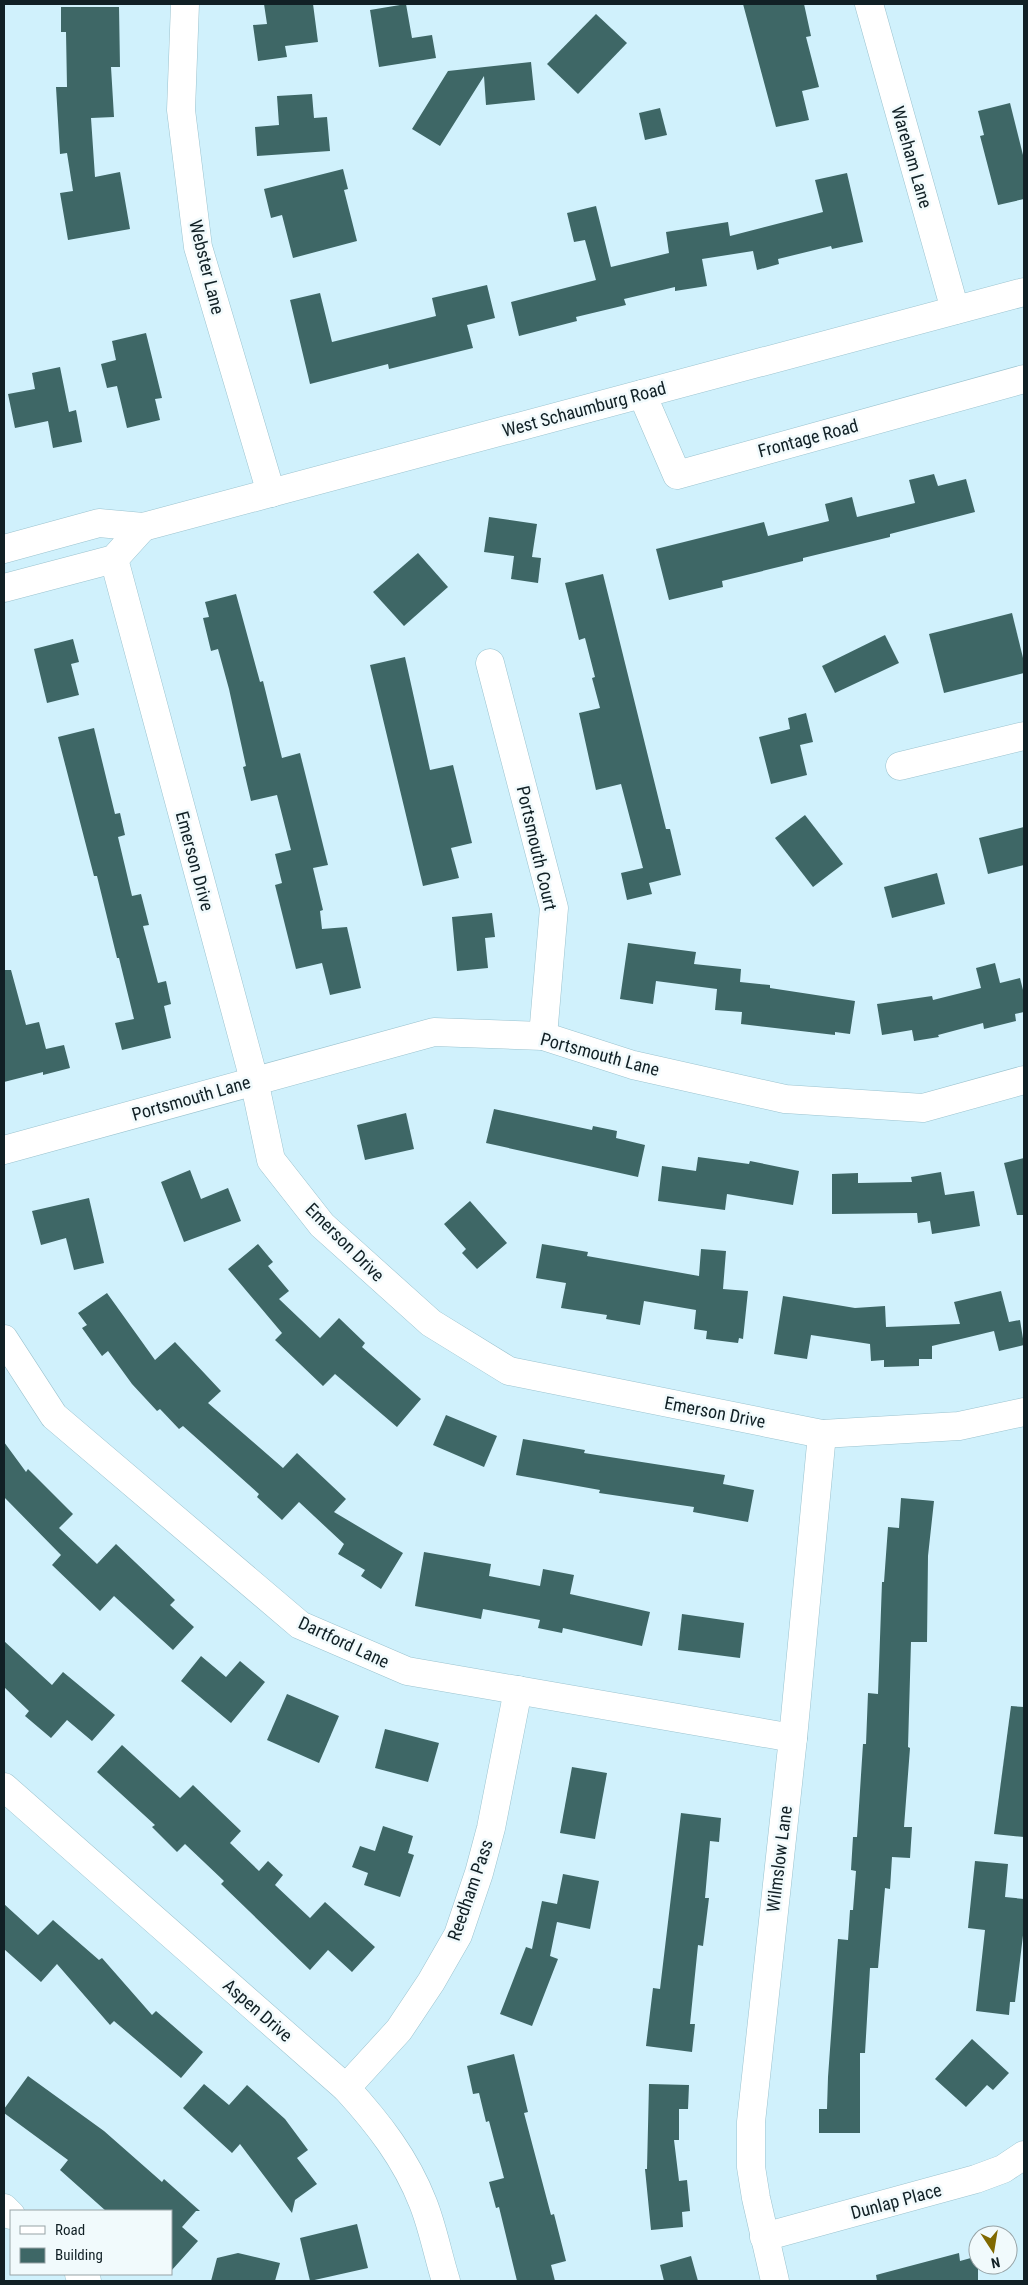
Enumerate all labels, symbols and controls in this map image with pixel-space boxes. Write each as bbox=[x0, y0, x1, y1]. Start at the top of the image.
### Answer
street label: Wareham Lane bbox=[887, 104, 937, 210]
street label: Webster Lane bbox=[185, 218, 229, 316]
street label: West Schaumburg Road bbox=[500, 377, 668, 441]
street label: Frontage Road bbox=[756, 415, 860, 461]
street label: Portsmouth Court bbox=[512, 784, 562, 912]
street label: Emerson Drive bbox=[172, 809, 218, 913]
street label: Portsmouth Lane bbox=[538, 1028, 662, 1080]
street label: Portsmouth Lane bbox=[129, 1071, 253, 1125]
street label: Emerson Drive bbox=[301, 1198, 389, 1286]
street label: Emerson Drive bbox=[663, 1392, 767, 1432]
street label: Dartford Lane bbox=[295, 1612, 393, 1672]
street label: Wilmslow Lane bbox=[762, 1805, 796, 1913]
street label: Reedham Pass bbox=[443, 1837, 497, 1943]
street label: Aspen Drive bbox=[219, 1974, 297, 2046]
street label: Dunlap Place bbox=[848, 2179, 944, 2223]
legend bbox=[10, 2210, 172, 2275]
text: Road bbox=[55, 2221, 85, 2239]
north arrow bbox=[968, 2225, 1018, 2275]
text: Building bbox=[55, 2246, 103, 2264]
text: N bbox=[990, 2254, 1002, 2271]

